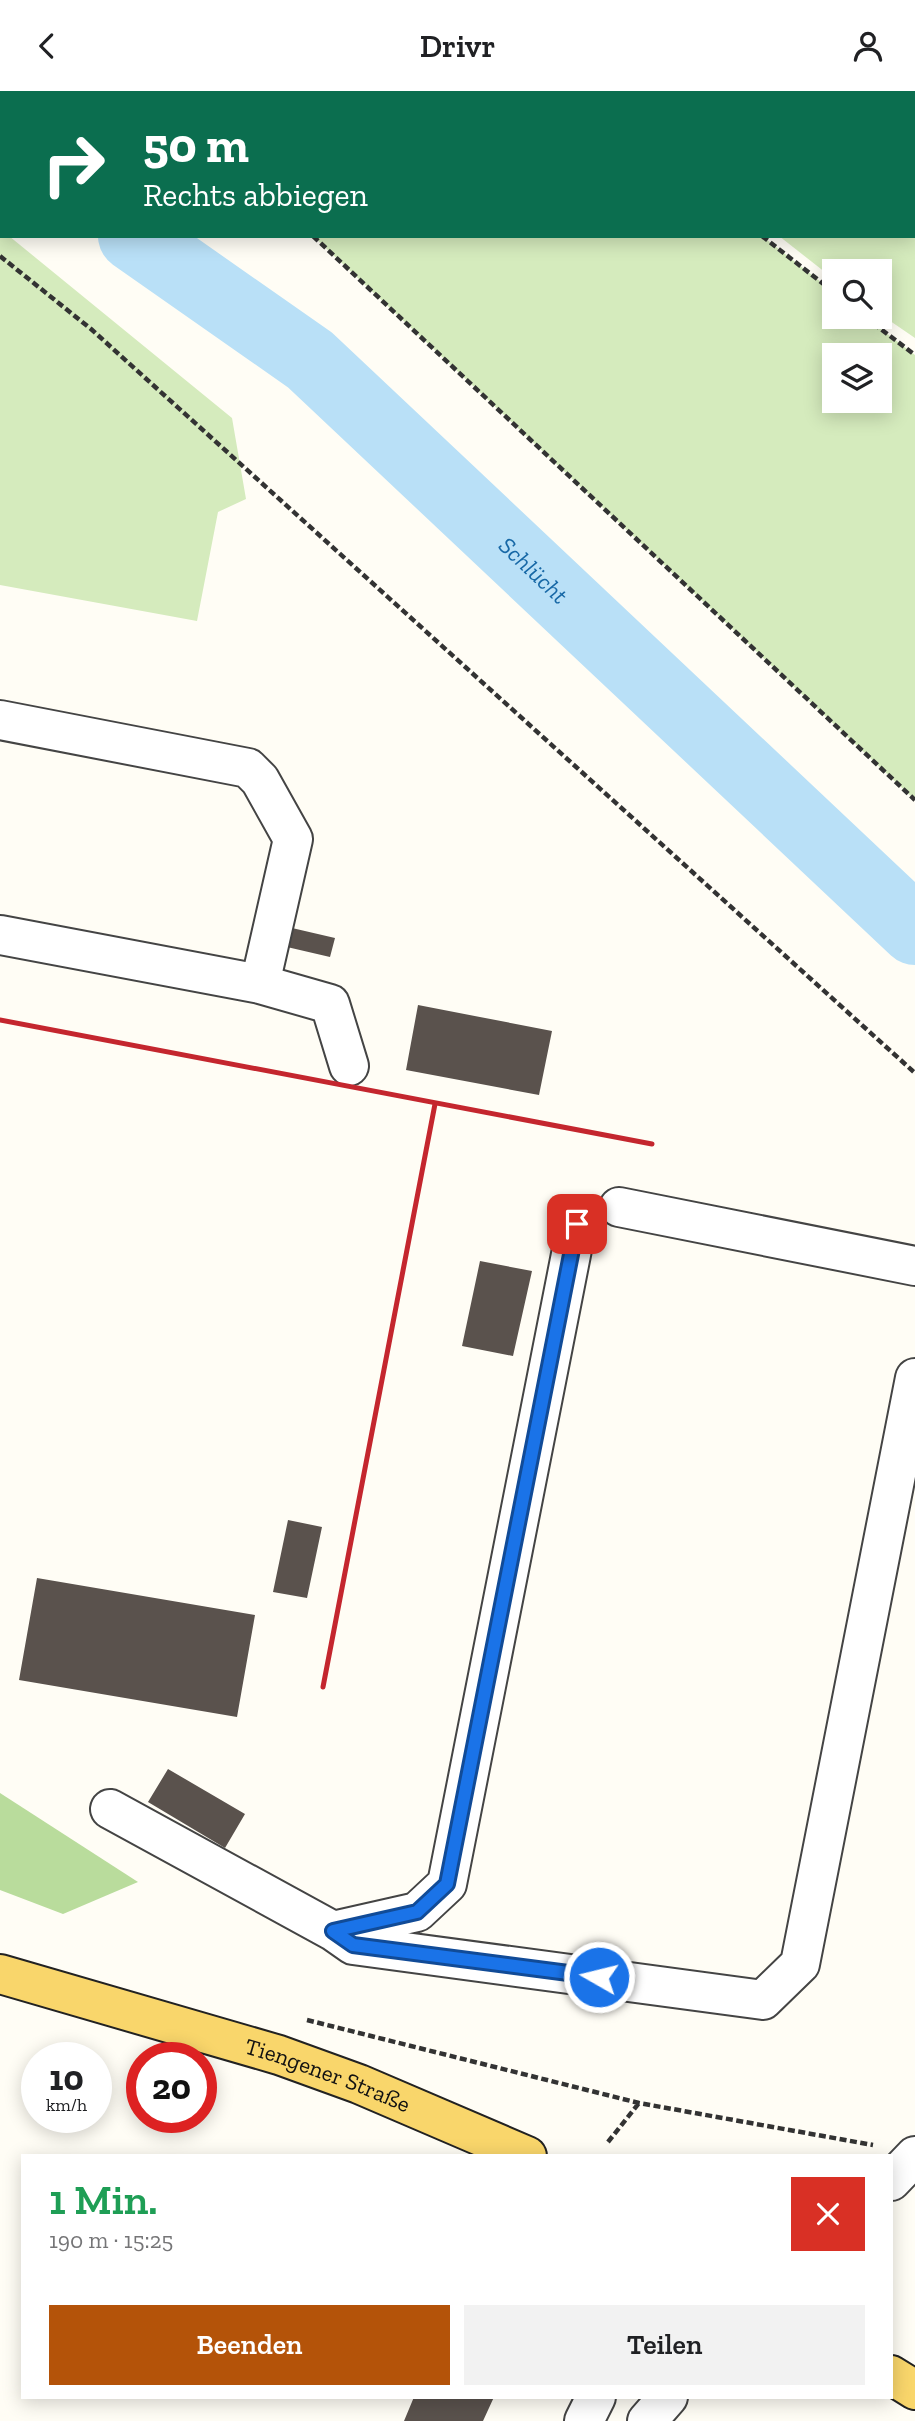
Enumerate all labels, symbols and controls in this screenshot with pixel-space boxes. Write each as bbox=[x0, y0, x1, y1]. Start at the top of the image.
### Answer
icon: back bbox=[28, 27, 66, 65]
text: Drivr bbox=[420, 27, 495, 65]
icon: person bbox=[849, 27, 887, 65]
text: 50 m bbox=[143, 116, 249, 175]
icon: right bbox=[28, 119, 119, 210]
text: Rechts abbiegen bbox=[143, 176, 368, 214]
map controls bbox=[822, 259, 892, 413]
button: search bbox=[822, 259, 892, 329]
button: layers bbox=[822, 343, 892, 413]
water label: Schlücht bbox=[493, 531, 574, 610]
pin bbox=[547, 1194, 607, 1254]
icon: arrive bbox=[558, 1205, 596, 1243]
position arrow bbox=[562, 1940, 636, 2014]
street label: Tiengener Straße bbox=[242, 2032, 415, 2118]
speed limit sign: 20 bbox=[126, 2042, 217, 2133]
text: 10 bbox=[49, 2057, 84, 2099]
text: km/h bbox=[46, 2094, 87, 2116]
text: 1 Min. bbox=[49, 2174, 158, 2225]
button: close bbox=[791, 2177, 865, 2251]
text: 190 m · 15:25 bbox=[49, 2226, 173, 2254]
button: Beenden bbox=[49, 2305, 450, 2385]
button: Teilen bbox=[464, 2305, 865, 2385]

